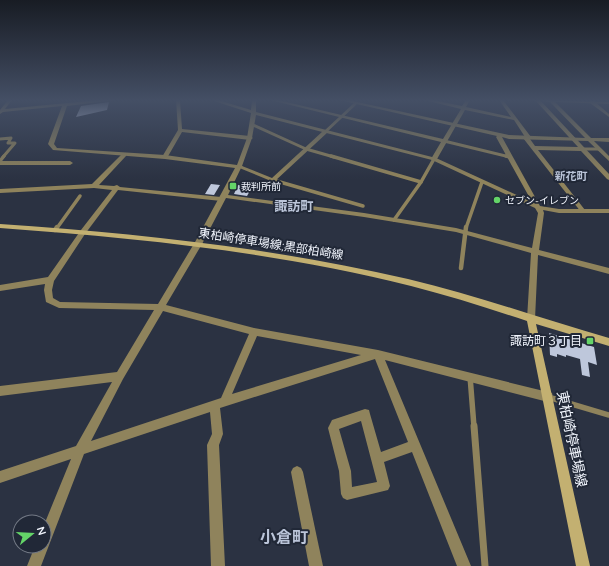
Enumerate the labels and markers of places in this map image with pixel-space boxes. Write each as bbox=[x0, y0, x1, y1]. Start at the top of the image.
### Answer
place label: 裁判所前 bbox=[241, 180, 281, 193]
marker: 裁判所前 bbox=[228, 181, 238, 191]
place label: セブン-イレブン bbox=[505, 194, 579, 207]
marker: セブン-イレブン bbox=[492, 195, 502, 205]
place label: 諏訪町３丁目 bbox=[510, 333, 582, 348]
marker: 諏訪町３丁目 bbox=[585, 336, 595, 346]

